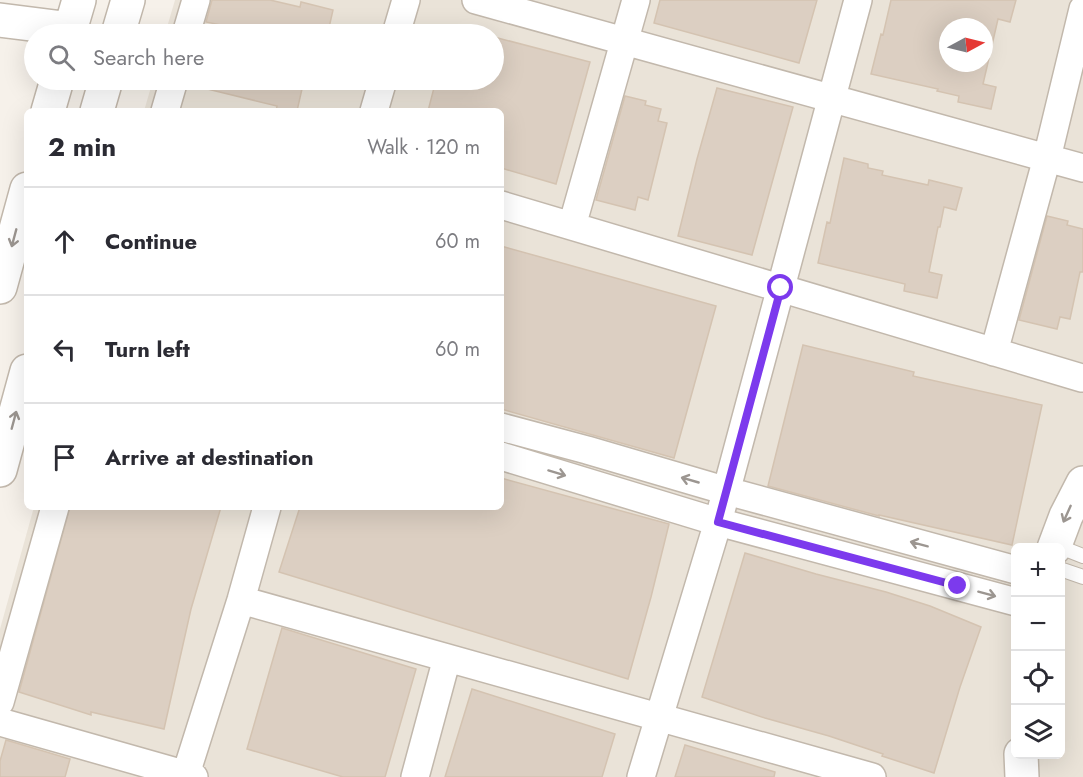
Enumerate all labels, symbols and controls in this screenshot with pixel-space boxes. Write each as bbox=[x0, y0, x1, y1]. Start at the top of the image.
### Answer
north arrow bbox=[939, 18, 993, 72]
search box bbox=[24, 24, 504, 90]
icon: search bbox=[45, 41, 78, 74]
text: Search here bbox=[93, 41, 204, 73]
text: 2 min bbox=[48, 128, 116, 166]
text: Walk · 120 m bbox=[367, 133, 480, 162]
icon: ahead bbox=[48, 225, 81, 258]
text: Continue bbox=[105, 225, 197, 257]
text: 60 m bbox=[435, 227, 480, 256]
one-way arrow bbox=[7, 228, 19, 247]
route start bbox=[767, 274, 793, 300]
icon: left bbox=[48, 333, 81, 366]
text: Turn left bbox=[105, 333, 190, 365]
text: 60 m bbox=[435, 335, 480, 364]
one-way arrow bbox=[8, 411, 20, 430]
icon: arrive bbox=[48, 441, 81, 474]
text: Arrive at destination bbox=[105, 441, 314, 473]
one-way arrow bbox=[547, 468, 566, 479]
one-way arrow bbox=[681, 474, 700, 485]
one-way arrow bbox=[1061, 505, 1072, 523]
one-way arrow bbox=[909, 538, 928, 549]
map controls bbox=[1011, 543, 1065, 759]
button: + bbox=[1011, 543, 1065, 597]
route end bbox=[944, 572, 970, 598]
one-way arrow bbox=[977, 589, 996, 601]
button: − bbox=[1011, 597, 1065, 651]
button: locate bbox=[1011, 651, 1065, 705]
button: layers bbox=[1011, 705, 1065, 759]

